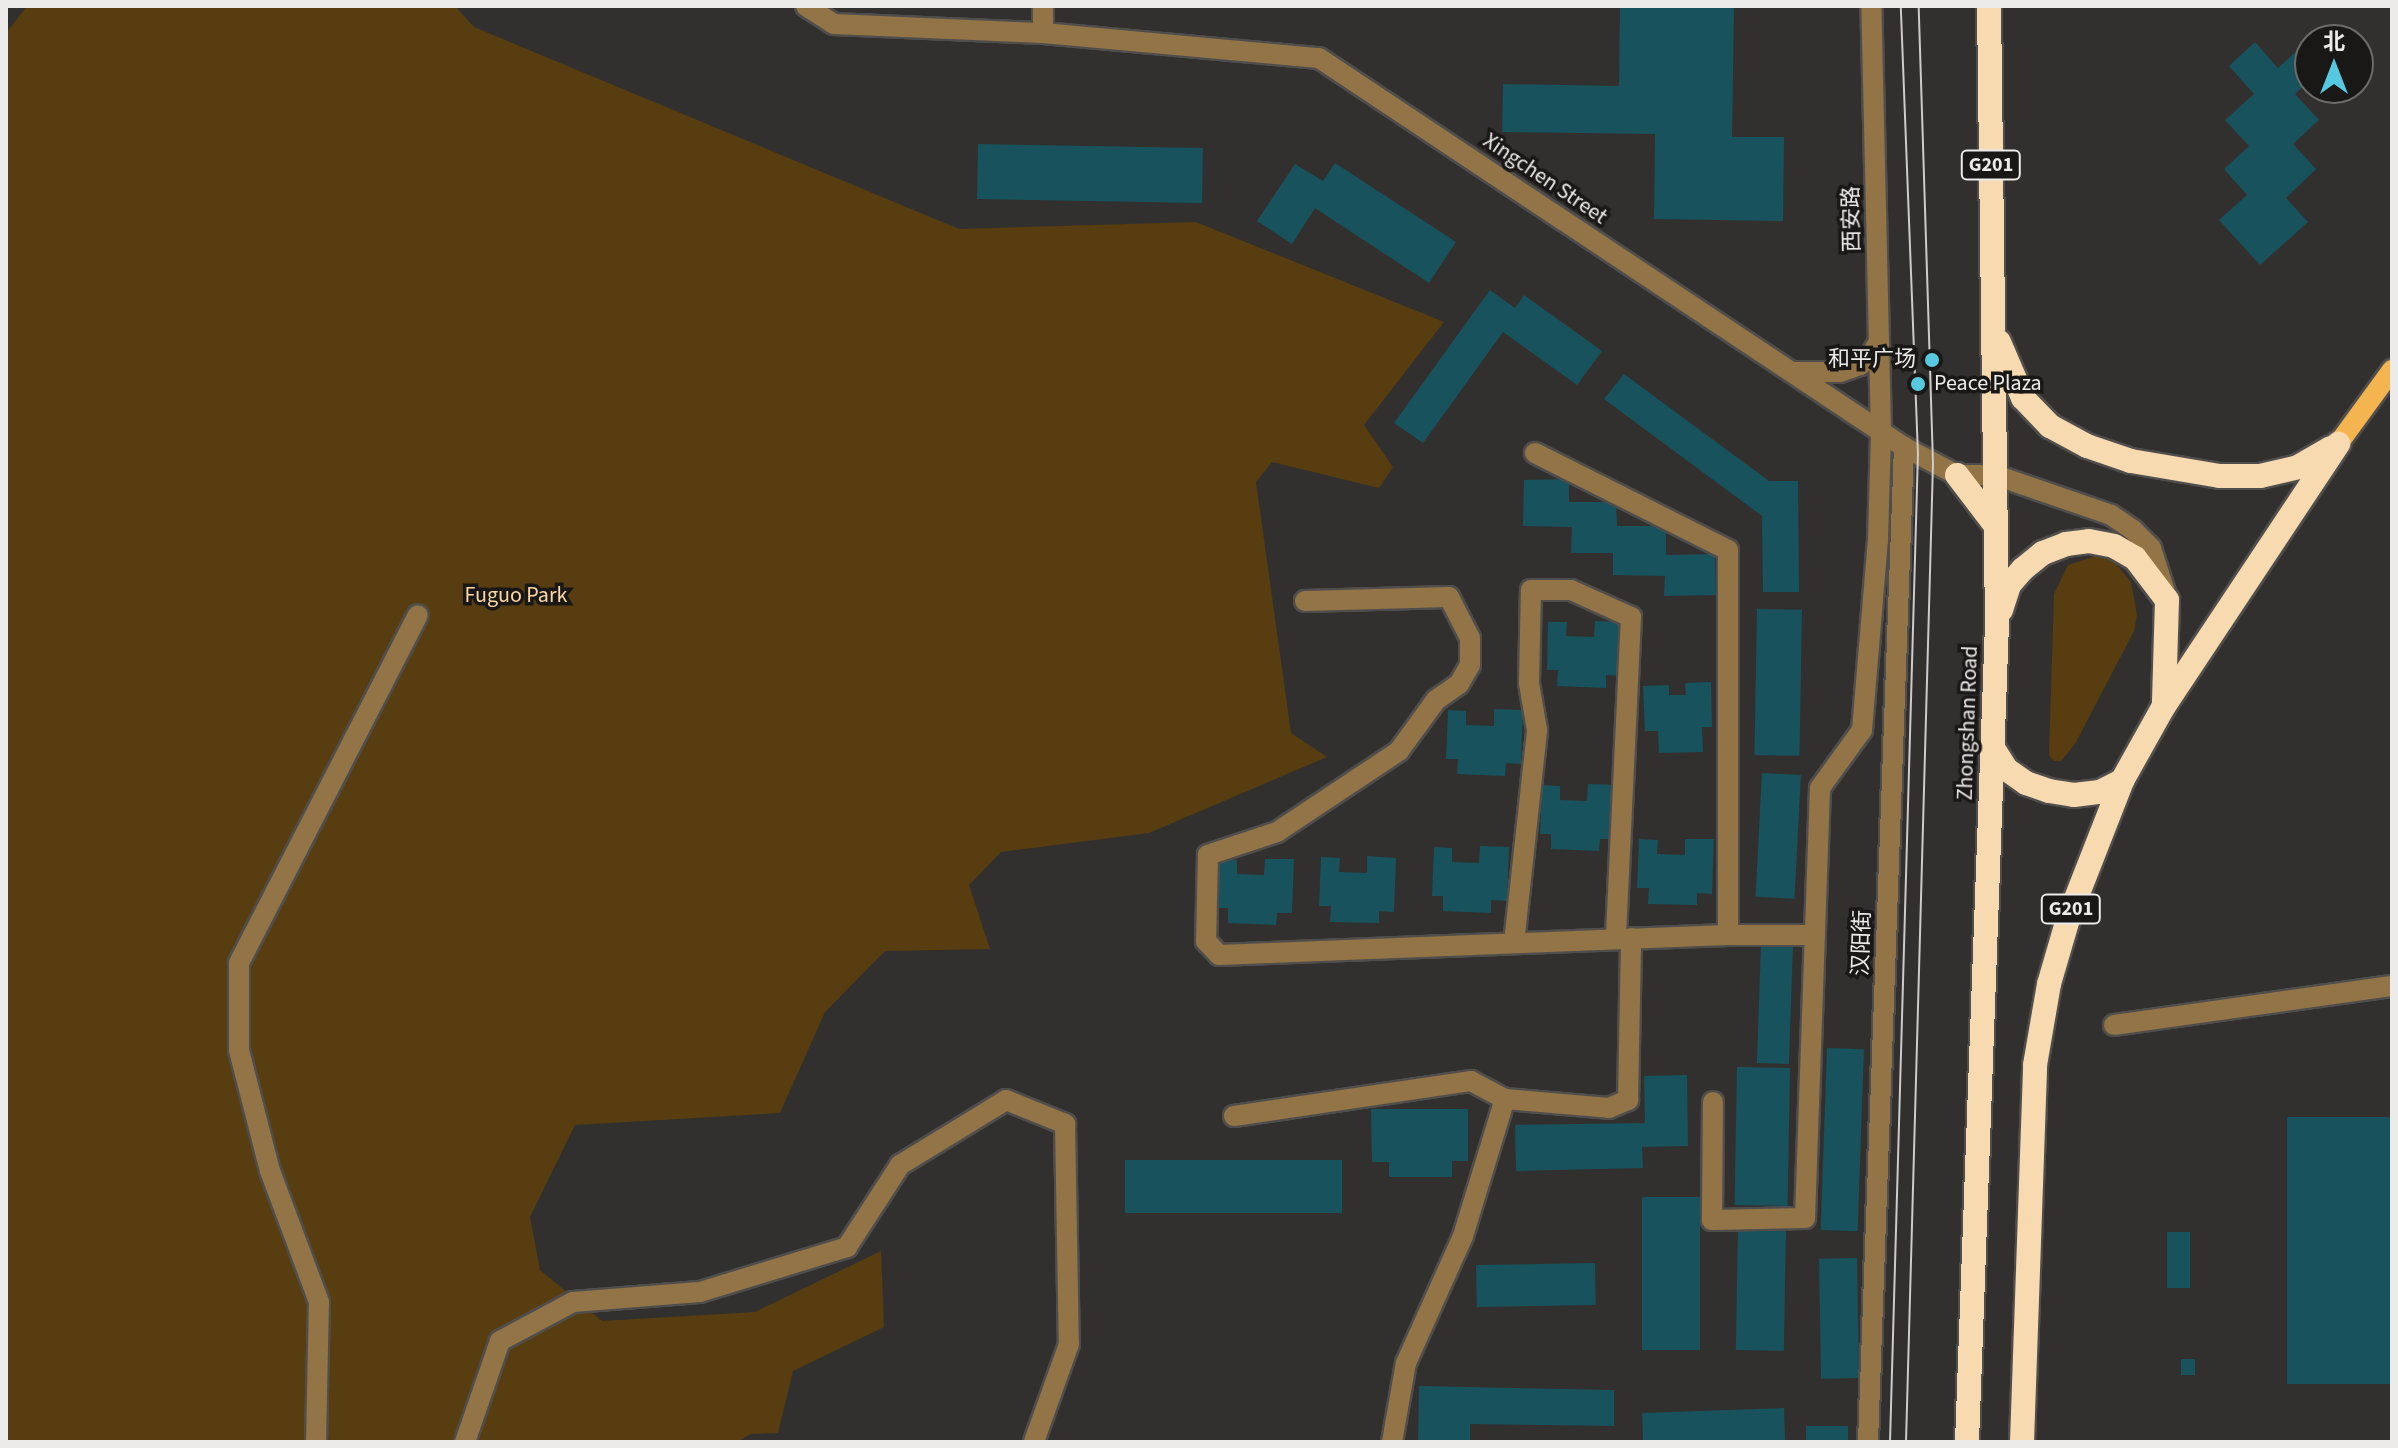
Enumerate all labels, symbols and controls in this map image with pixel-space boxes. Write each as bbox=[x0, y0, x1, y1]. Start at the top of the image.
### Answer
north arrow bbox=[2294, 24, 2374, 104]
text: 北 bbox=[2323, 26, 2345, 58]
street label: Xingchen Street bbox=[1478, 128, 1612, 230]
road number: G201 bbox=[1959, 149, 2023, 181]
street label: 西安路 bbox=[1838, 186, 1866, 252]
place label: 和平广场 bbox=[1828, 347, 1916, 373]
marker: 和平广场 bbox=[1923, 351, 1941, 369]
place label: Peace Plaza bbox=[1934, 371, 2042, 397]
marker: Peace Plaza bbox=[1909, 375, 1927, 393]
park label: Fuguo Park bbox=[465, 583, 567, 609]
street label: Zhongshan Road bbox=[1952, 645, 1984, 801]
road number: G201 bbox=[2039, 893, 2103, 925]
street label: 汉阳街 bbox=[1848, 910, 1876, 976]

